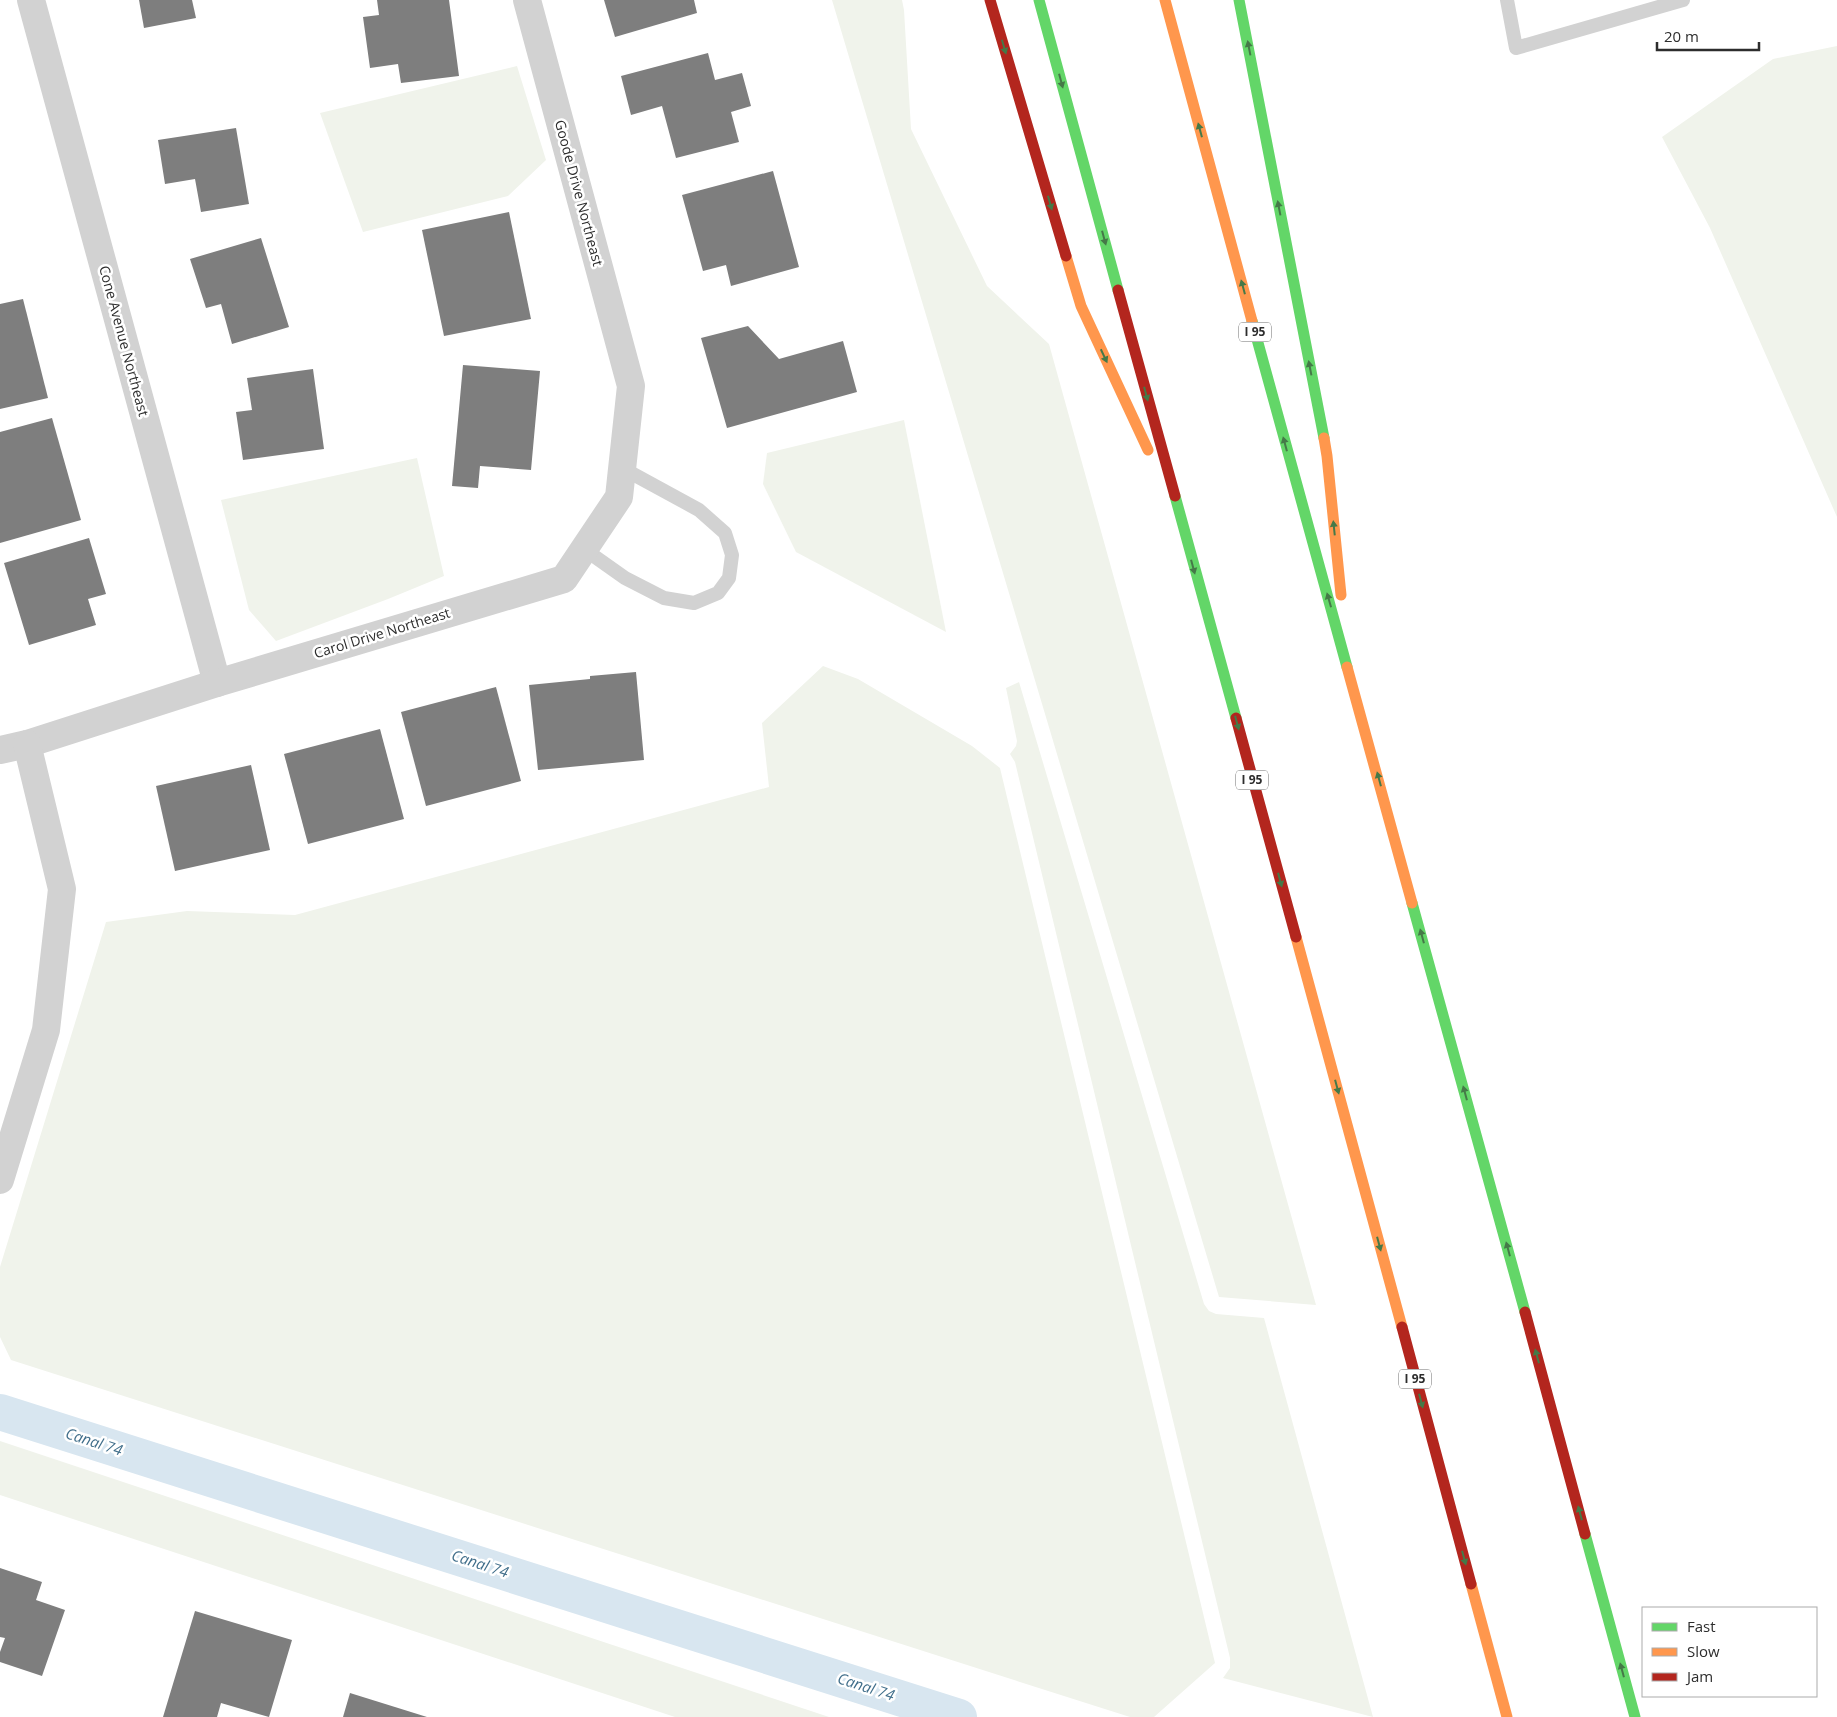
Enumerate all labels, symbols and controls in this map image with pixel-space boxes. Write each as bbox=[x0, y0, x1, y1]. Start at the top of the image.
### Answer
scale bar bbox=[1657, 20, 1760, 52]
text: 20 m bbox=[1664, 26, 1699, 46]
one-way arrow bbox=[1001, 39, 1009, 54]
one-way arrow bbox=[1244, 40, 1252, 56]
one-way arrow bbox=[1057, 73, 1065, 88]
street label: Goode Drive Northeast bbox=[551, 118, 608, 268]
one-way arrow bbox=[1196, 122, 1204, 137]
one-way arrow bbox=[1047, 195, 1055, 210]
one-way arrow bbox=[1275, 200, 1283, 216]
one-way arrow bbox=[1100, 230, 1108, 245]
street label: Cone Avenue Northeast bbox=[95, 263, 154, 418]
one-way arrow bbox=[1238, 279, 1246, 294]
road number: I 95 bbox=[1239, 322, 1271, 342]
one-way arrow bbox=[1100, 348, 1108, 363]
one-way arrow bbox=[1306, 359, 1314, 375]
one-way arrow bbox=[1143, 387, 1151, 402]
one-way arrow bbox=[1281, 436, 1289, 451]
one-way arrow bbox=[1330, 520, 1338, 536]
one-way arrow bbox=[1190, 559, 1198, 574]
one-way arrow bbox=[1325, 592, 1333, 607]
street label: Carol Drive Northeast bbox=[311, 603, 452, 662]
one-way arrow bbox=[1233, 716, 1241, 731]
road number: I 95 bbox=[1236, 770, 1268, 790]
one-way arrow bbox=[1375, 772, 1383, 787]
one-way arrow bbox=[1276, 873, 1284, 888]
one-way arrow bbox=[1418, 928, 1426, 943]
one-way arrow bbox=[1333, 1080, 1341, 1095]
one-way arrow bbox=[1461, 1085, 1469, 1100]
one-way arrow bbox=[1375, 1236, 1383, 1252]
one-way arrow bbox=[1504, 1242, 1512, 1257]
one-way arrow bbox=[1533, 1349, 1541, 1364]
road number: I 95 bbox=[1399, 1370, 1431, 1388]
one-way arrow bbox=[1418, 1393, 1426, 1408]
water label: Canal 74 bbox=[63, 1422, 126, 1460]
one-way arrow bbox=[1576, 1506, 1584, 1521]
water label: Canal 74 bbox=[449, 1544, 512, 1582]
one-way arrow bbox=[1460, 1550, 1468, 1565]
legend bbox=[1642, 1607, 1817, 1697]
text: Fast bbox=[1687, 1616, 1716, 1636]
text: Slow bbox=[1687, 1641, 1720, 1661]
one-way arrow bbox=[1618, 1662, 1626, 1677]
text: Jam bbox=[1685, 1666, 1713, 1686]
water label: Canal 74 bbox=[835, 1667, 898, 1705]

